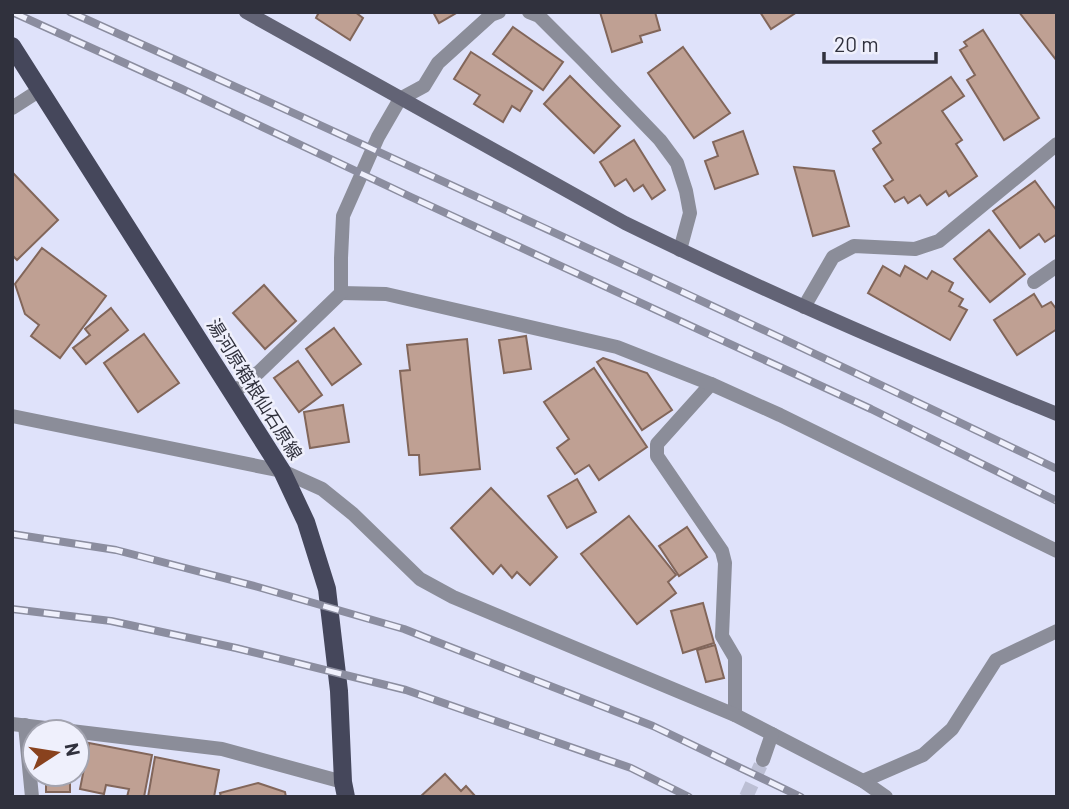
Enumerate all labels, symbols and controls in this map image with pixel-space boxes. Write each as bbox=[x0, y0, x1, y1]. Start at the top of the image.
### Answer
scale bar bbox=[824, 21, 936, 65]
text: 20 m bbox=[834, 31, 879, 56]
street label: 湯河原箱根仙石原線 bbox=[203, 314, 307, 464]
north arrow bbox=[21, 718, 91, 788]
text: N bbox=[61, 741, 86, 758]

